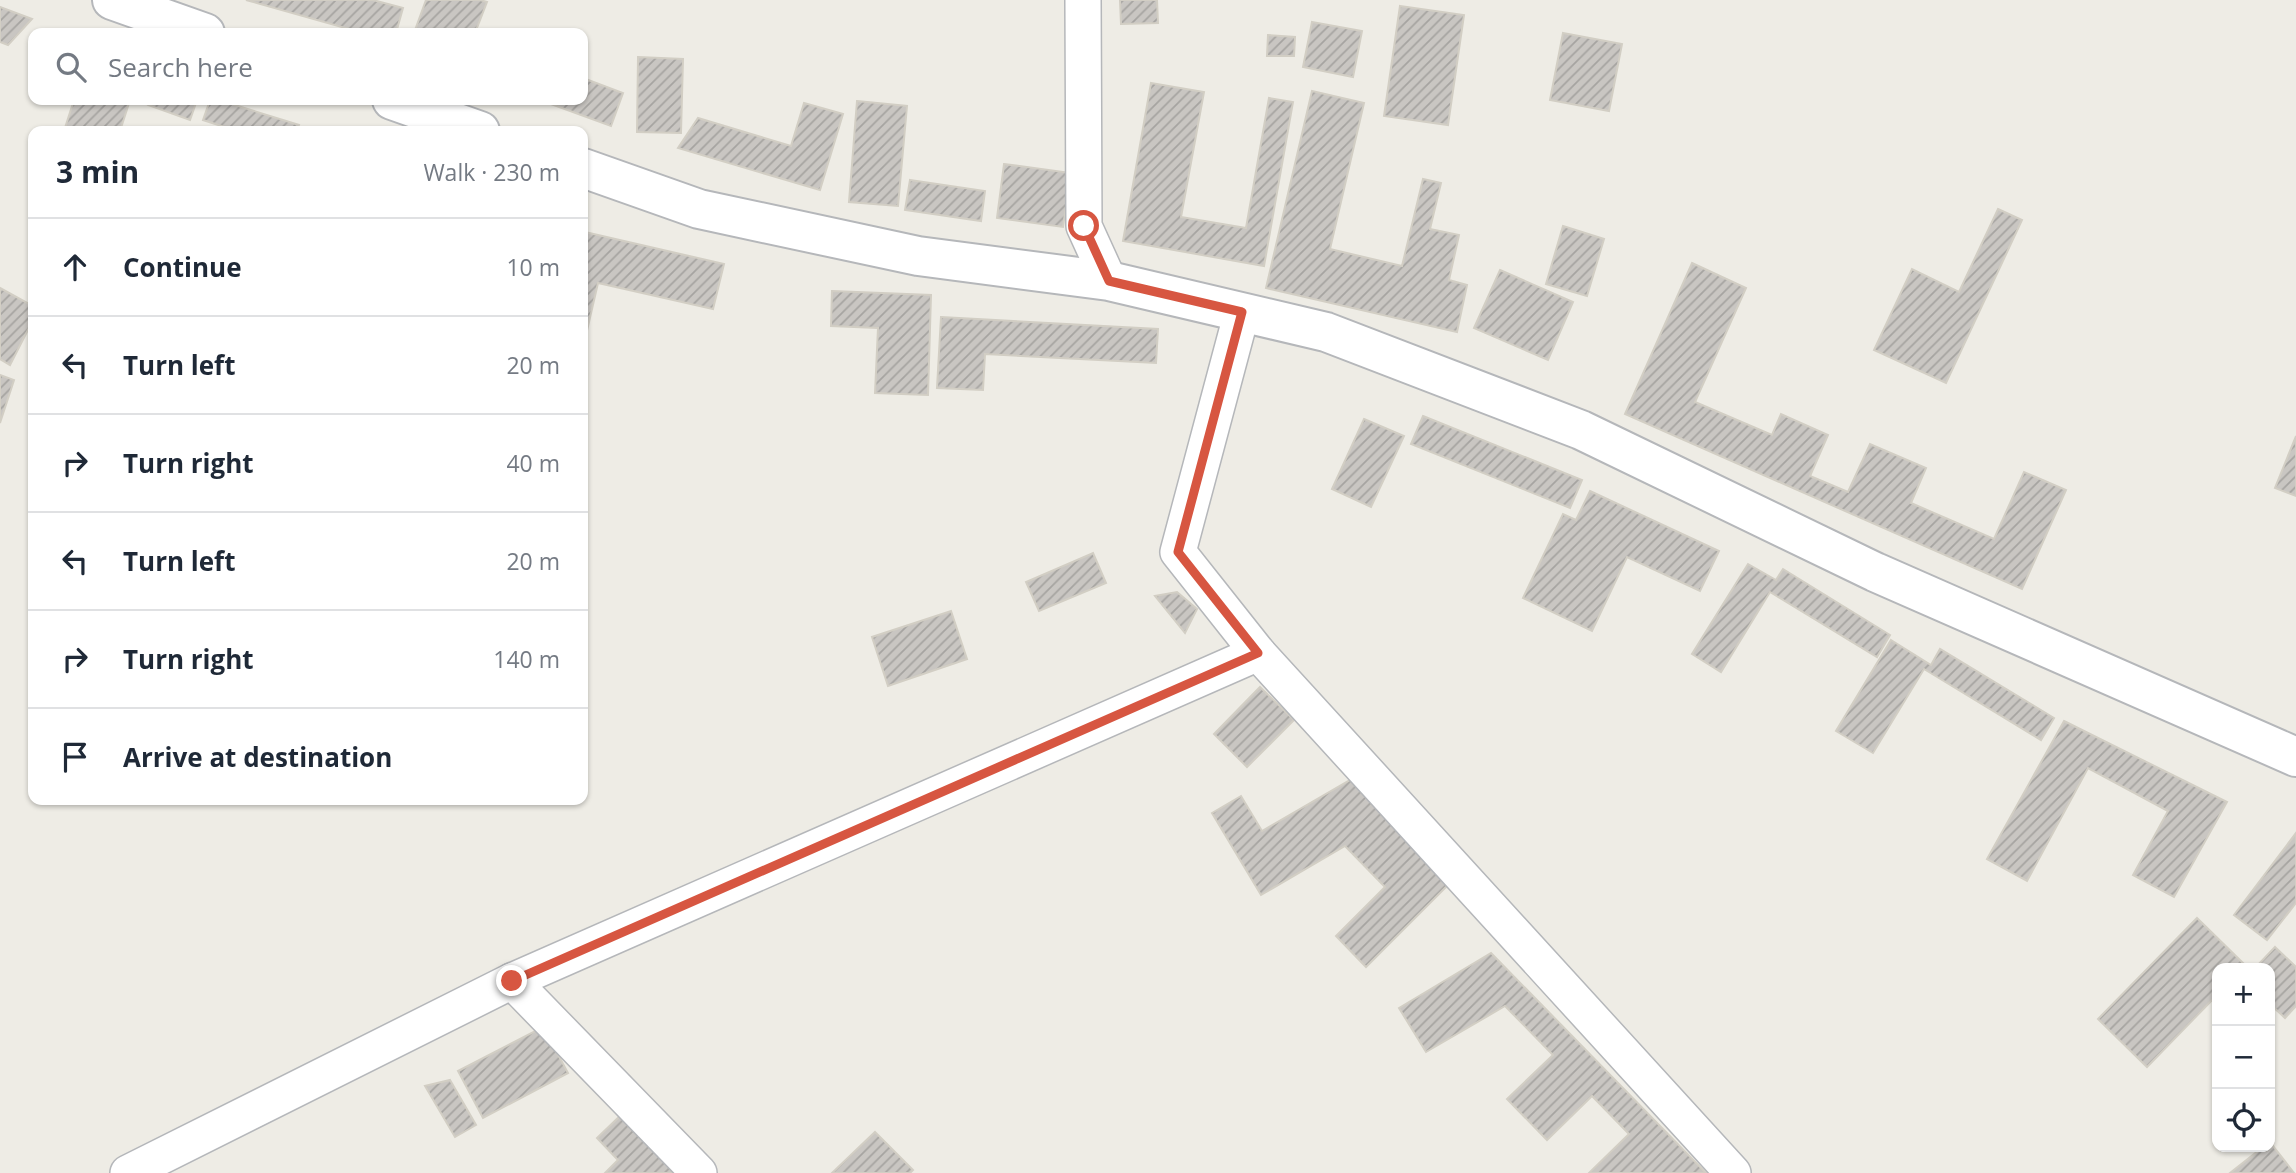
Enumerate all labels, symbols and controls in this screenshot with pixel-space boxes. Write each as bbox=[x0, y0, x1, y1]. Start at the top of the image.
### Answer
search box bbox=[28, 28, 588, 105]
icon: search bbox=[52, 48, 90, 86]
text: Search here bbox=[108, 49, 253, 85]
text: 3 min bbox=[56, 151, 139, 192]
text: Walk · 230 m bbox=[423, 156, 560, 188]
route start bbox=[1068, 210, 1099, 241]
icon: ahead bbox=[56, 248, 94, 286]
text: Continue bbox=[123, 249, 242, 285]
text: 10 m bbox=[506, 251, 560, 283]
icon: left bbox=[56, 346, 94, 384]
text: Turn left bbox=[123, 347, 235, 383]
text: 20 m bbox=[506, 349, 560, 381]
icon: right bbox=[56, 444, 94, 482]
text: Turn right bbox=[123, 445, 254, 481]
text: 40 m bbox=[506, 447, 560, 479]
icon: left bbox=[56, 542, 94, 580]
text: Turn left bbox=[123, 543, 235, 579]
text: 20 m bbox=[506, 545, 560, 577]
icon: right bbox=[56, 640, 94, 678]
text: Turn right bbox=[123, 641, 254, 677]
text: 140 m bbox=[493, 643, 560, 675]
icon: arrive bbox=[56, 738, 94, 776]
text: Arrive at destination bbox=[123, 739, 392, 775]
map controls bbox=[2212, 963, 2275, 1152]
button: + bbox=[2212, 963, 2275, 1026]
route end bbox=[496, 965, 527, 996]
button: − bbox=[2212, 1026, 2275, 1089]
button: locate bbox=[2212, 1089, 2275, 1152]

